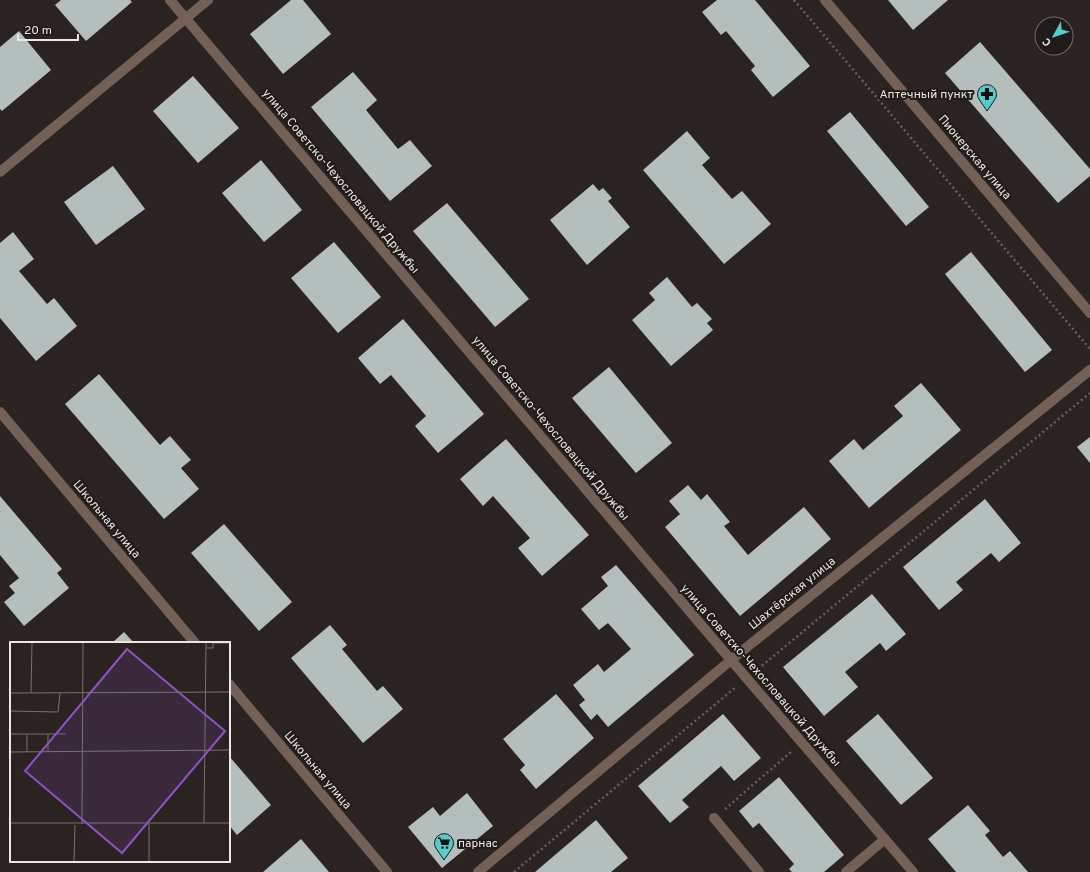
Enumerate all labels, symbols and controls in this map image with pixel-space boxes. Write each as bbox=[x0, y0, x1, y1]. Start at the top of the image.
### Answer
scale bar bbox=[18, 16, 78, 42]
north arrow bbox=[1034, 16, 1074, 56]
text: 20 m bbox=[24, 23, 52, 39]
text: С bbox=[1039, 35, 1055, 49]
pharmacy icon: Аптечный пункт bbox=[976, 83, 998, 111]
street label: улица Советско-Чехословацкой Дружбы bbox=[258, 86, 422, 277]
place label: Аптечный пункт bbox=[879, 87, 974, 103]
street label: Пионерская улица bbox=[934, 112, 1014, 203]
street label: улица Советско-Чехословацкой Дружбы bbox=[468, 333, 632, 524]
street label: Школьная улица bbox=[69, 477, 144, 562]
street label: Шахтёрская улица bbox=[746, 554, 839, 634]
street label: улица Советско-Чехословацкой Дружбы bbox=[677, 581, 844, 770]
inset map bbox=[10, 642, 230, 862]
street label: Школьная улица bbox=[280, 728, 355, 813]
supermarket icon: парнас bbox=[433, 832, 455, 860]
place label: парнас bbox=[458, 836, 498, 852]

